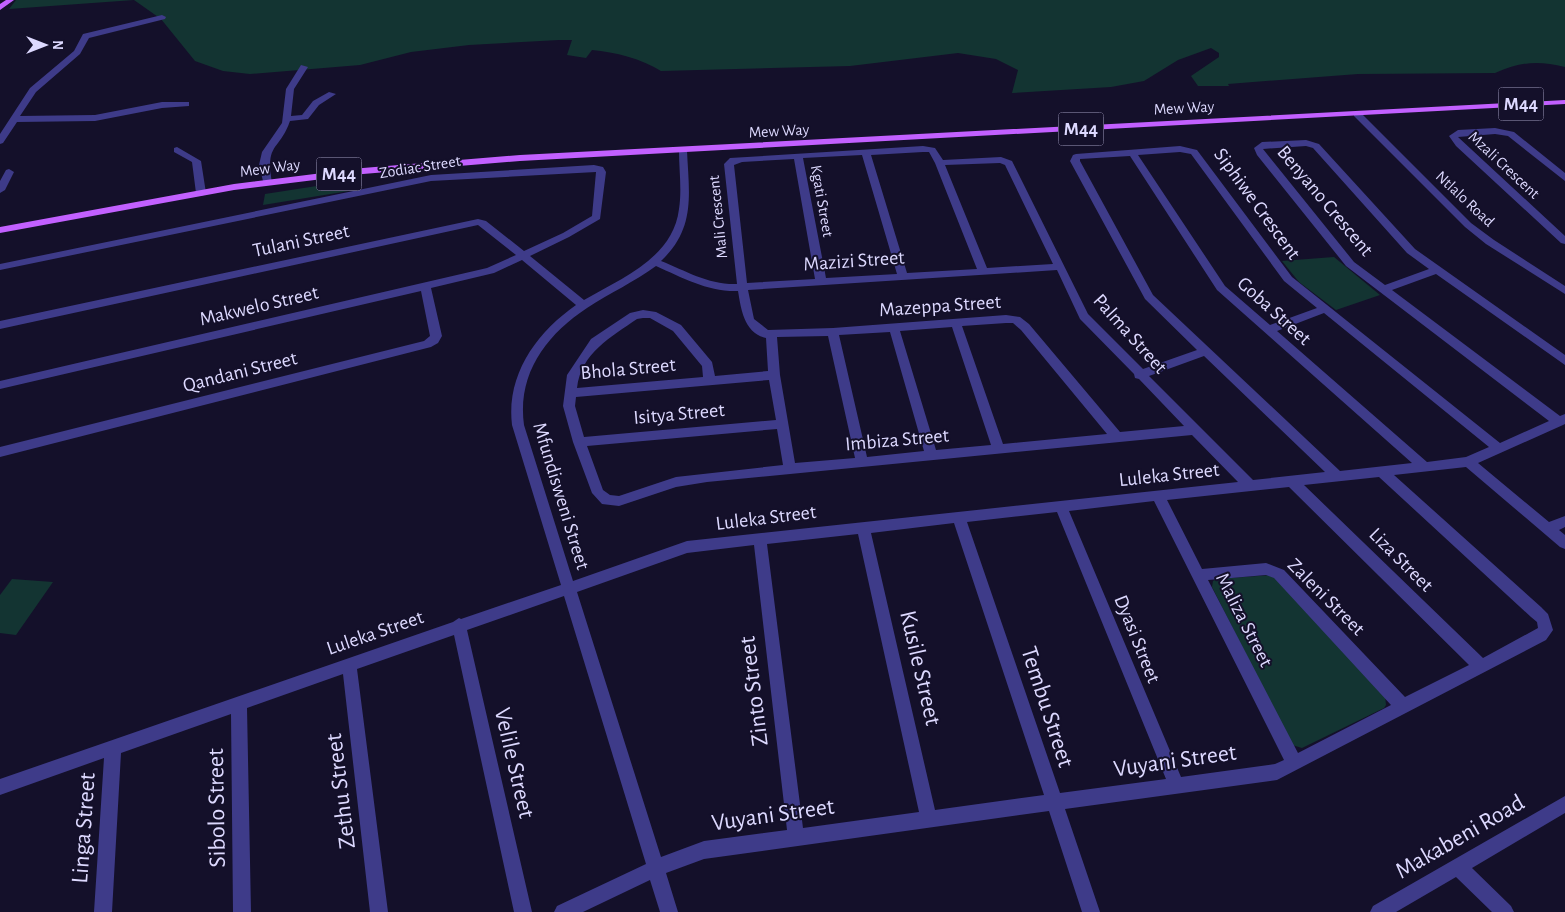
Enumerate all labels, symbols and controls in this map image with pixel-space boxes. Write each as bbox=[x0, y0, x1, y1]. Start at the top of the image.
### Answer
north arrow bbox=[20, 20, 70, 70]
text: N bbox=[50, 40, 64, 50]
road number: M44 bbox=[1498, 88, 1544, 120]
street label: Mew Way bbox=[1153, 98, 1215, 119]
road number: M44 bbox=[1058, 112, 1104, 146]
street label: Mew Way bbox=[748, 121, 810, 142]
street label: Mzali Crescent bbox=[1465, 128, 1543, 202]
street label: Benyano Crescent bbox=[1273, 142, 1377, 260]
street label: Siphiwe Crescent bbox=[1210, 145, 1304, 264]
street label: Zodiac Street bbox=[378, 153, 462, 181]
street label: Mew Way bbox=[239, 156, 301, 181]
road number: M44 bbox=[316, 157, 362, 190]
street label: Kgati Street bbox=[808, 164, 836, 238]
street label: Ntlalo Road bbox=[1433, 168, 1497, 230]
street label: Mali Crescent bbox=[706, 175, 730, 259]
street label: Tulani Street bbox=[251, 221, 352, 261]
street label: Mazizi Street bbox=[803, 247, 906, 275]
street label: Goba Street bbox=[1233, 273, 1315, 349]
street label: Makwelo Street bbox=[198, 282, 321, 329]
street label: Palma Street bbox=[1089, 290, 1171, 378]
street label: Mazeppa Street bbox=[878, 292, 1002, 320]
street label: Qandani Street bbox=[181, 348, 300, 396]
street label: Bhola Street bbox=[580, 355, 677, 383]
street label: Isitya Street bbox=[633, 400, 726, 428]
street label: Mfundisweni Street bbox=[529, 420, 593, 573]
street label: Imbiza Street bbox=[844, 425, 950, 455]
street label: Luleka Street bbox=[1118, 460, 1221, 490]
street label: Luleka Street bbox=[715, 502, 818, 534]
street label: Liza Street bbox=[1365, 524, 1437, 596]
street label: Zaleni Street bbox=[1284, 555, 1369, 640]
street label: Maliza Street bbox=[1212, 570, 1276, 671]
street label: Dyasi Street bbox=[1110, 592, 1164, 686]
street label: Luleka Street bbox=[324, 607, 427, 659]
street label: Kusile Street bbox=[895, 608, 945, 728]
street label: Zinto Street bbox=[735, 634, 773, 747]
street label: Tembu Street bbox=[1016, 644, 1078, 771]
street label: Velile Street bbox=[490, 705, 538, 821]
street label: Zethu Street bbox=[322, 732, 360, 850]
street label: Vuyani Street bbox=[1112, 740, 1238, 781]
street label: Sibolo Street bbox=[204, 748, 230, 868]
street label: Linga Street bbox=[68, 771, 100, 884]
street label: Makabeni Road bbox=[1391, 790, 1529, 884]
street label: Vuyani Street bbox=[710, 794, 836, 835]

